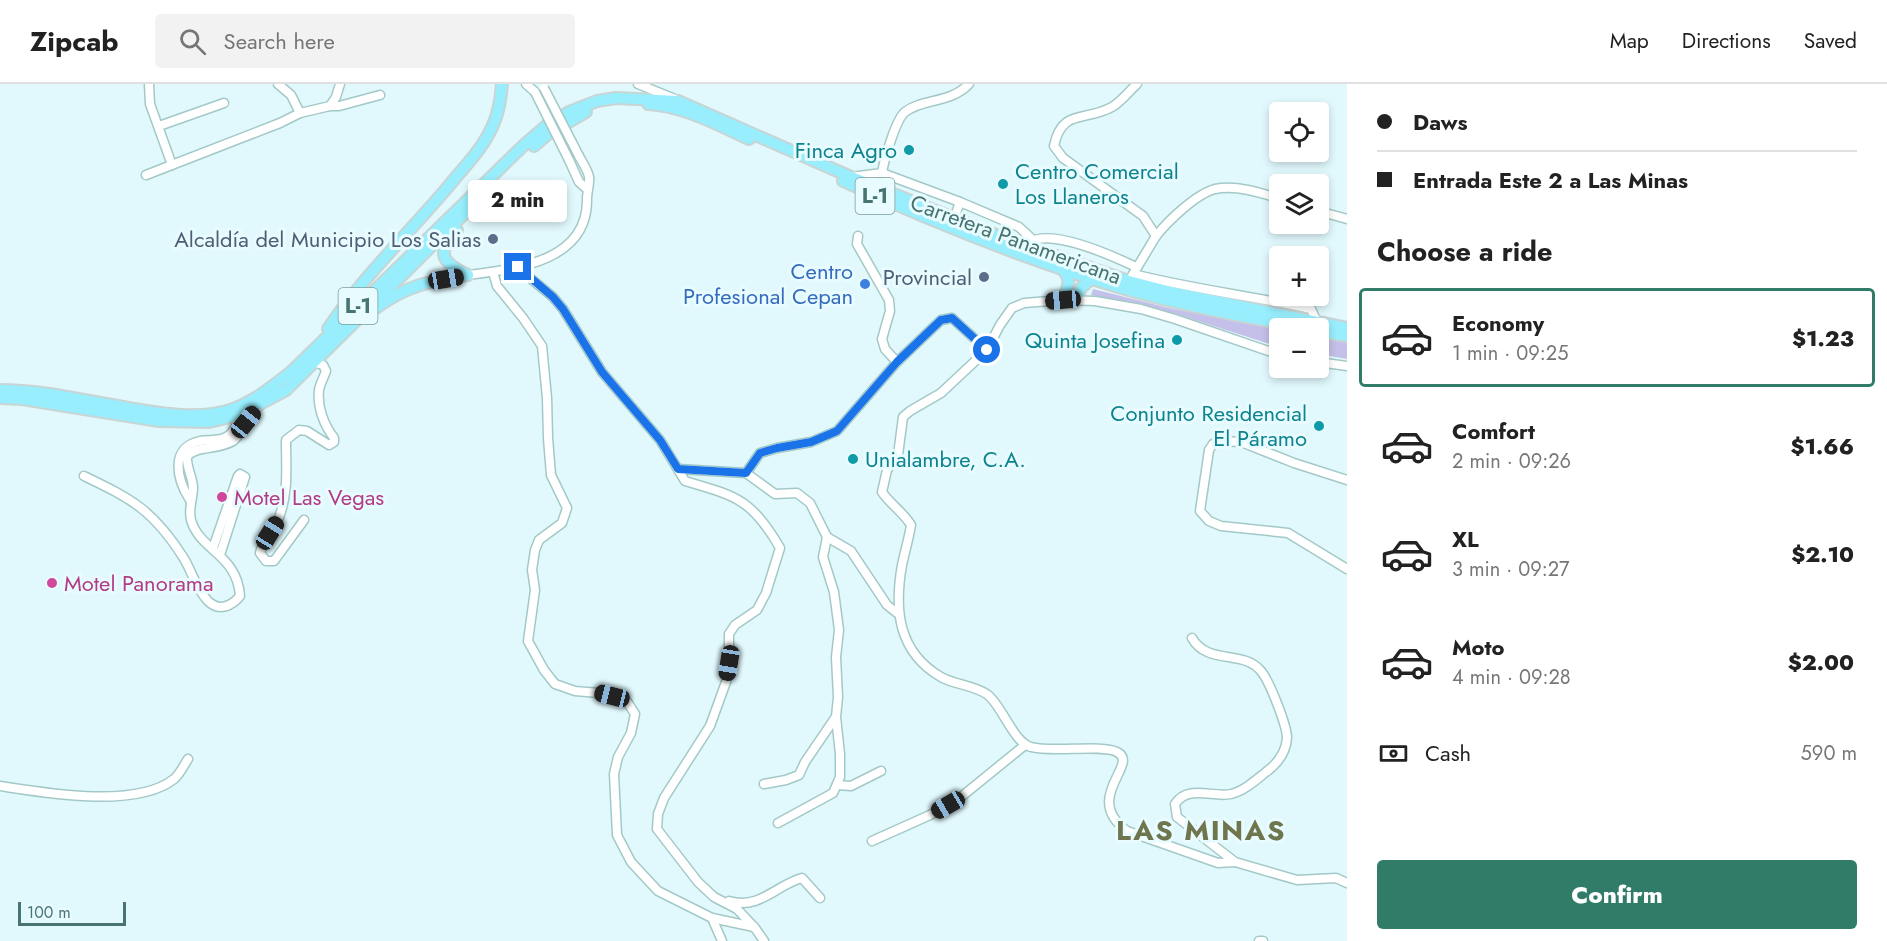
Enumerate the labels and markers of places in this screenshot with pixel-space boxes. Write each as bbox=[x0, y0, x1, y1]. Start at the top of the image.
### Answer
place label: Finca Agro bbox=[795, 134, 897, 166]
marker: Finca Agro bbox=[902, 143, 916, 157]
place label: Centro Comercial Los Llaneros bbox=[1015, 155, 1179, 212]
marker: Centro Comercial Los Llaneros bbox=[996, 177, 1010, 191]
place label: Alcaldía del Municipio Los Salias bbox=[174, 223, 481, 255]
marker: Alcaldía del Municipio Los Salias bbox=[486, 232, 500, 246]
place label: Centro Profesional Cepan bbox=[683, 255, 853, 312]
place label: Provincial bbox=[883, 261, 972, 293]
marker: Provincial bbox=[977, 270, 991, 284]
marker: Centro Profesional Cepan bbox=[858, 277, 872, 291]
place label: Quinta Josefina bbox=[1025, 324, 1165, 356]
marker: Quinta Josefina bbox=[1170, 333, 1184, 347]
place label: Conjunto Residencial El Páramo bbox=[1110, 397, 1307, 454]
marker: Conjunto Residencial El Páramo bbox=[1312, 419, 1326, 433]
place label: Unialambre, C.A. bbox=[865, 443, 1026, 475]
marker: Unialambre, C.A. bbox=[846, 452, 860, 466]
place label: Motel Las Vegas bbox=[234, 481, 384, 513]
marker: Motel Las Vegas bbox=[215, 490, 229, 504]
place label: Motel Panorama bbox=[64, 567, 214, 599]
marker: Motel Panorama bbox=[45, 576, 59, 590]

